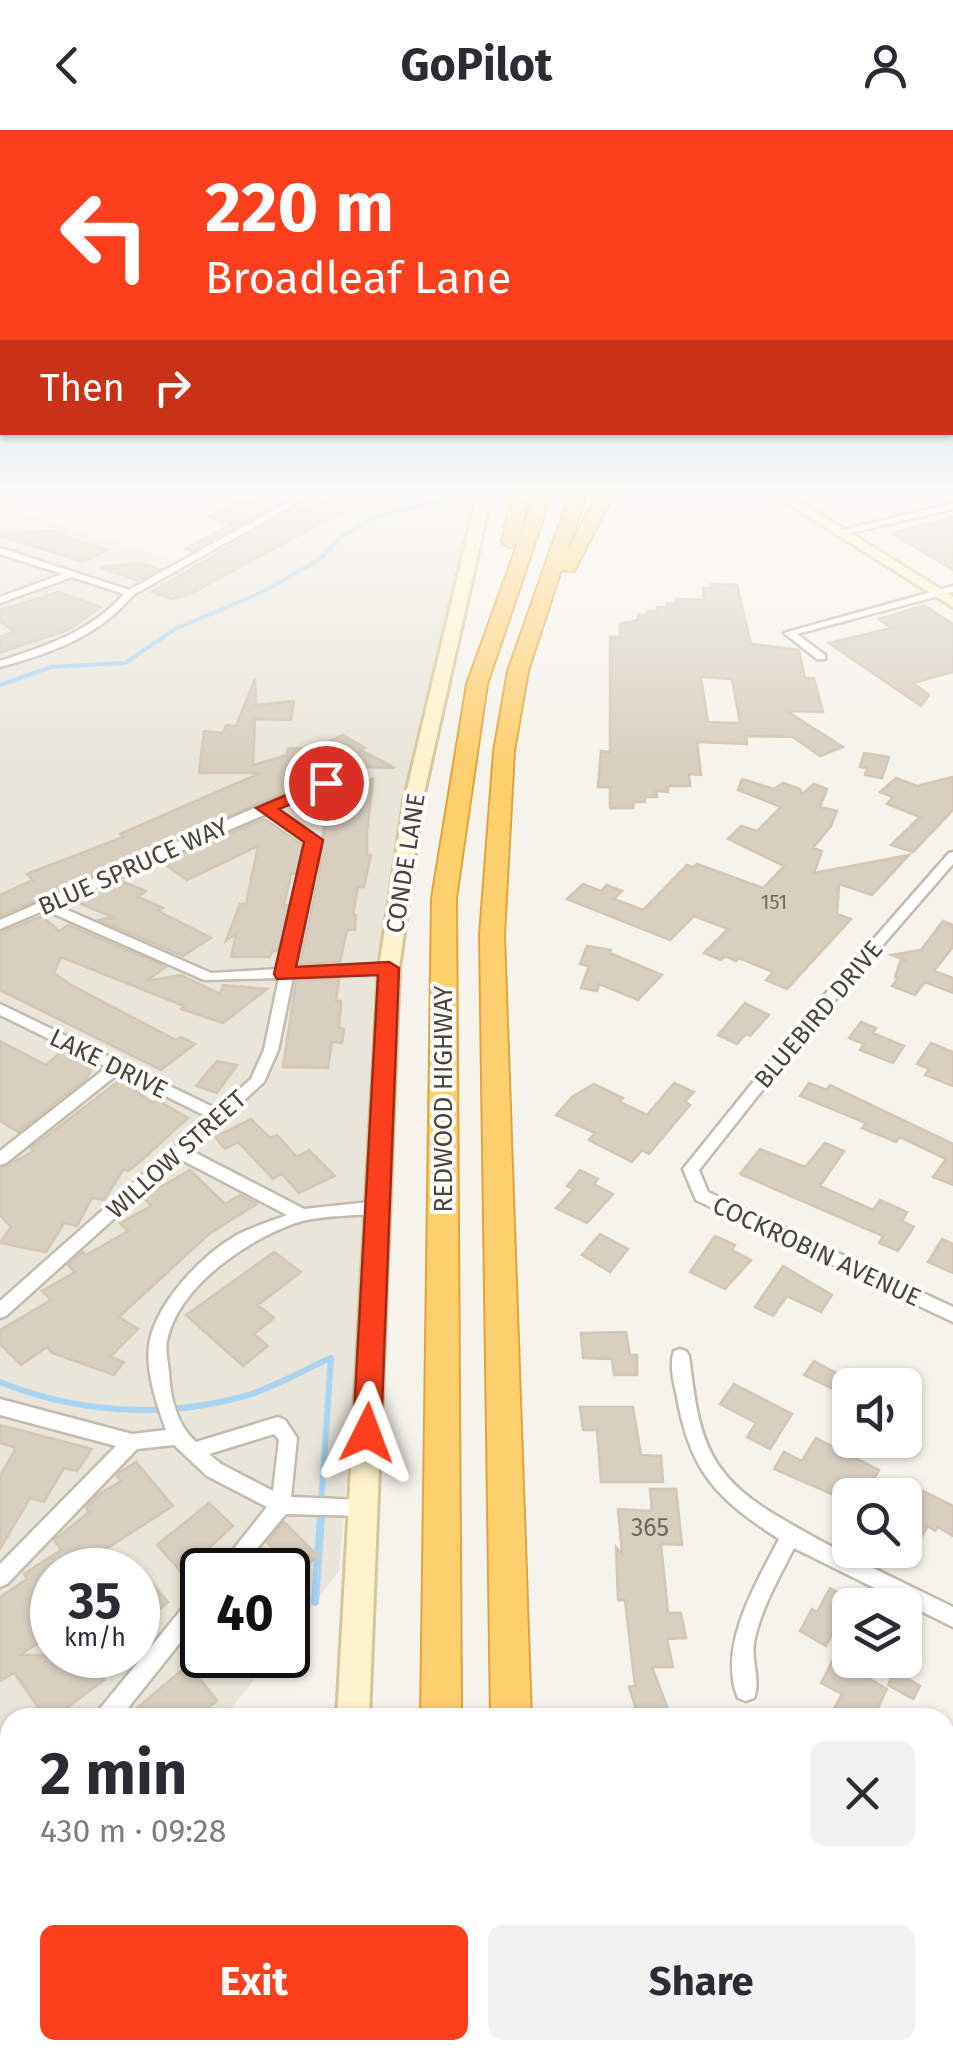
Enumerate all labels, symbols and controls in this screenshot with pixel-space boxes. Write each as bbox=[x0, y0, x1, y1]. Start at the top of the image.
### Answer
icon: back bbox=[40, 38, 95, 93]
text: GoPilot bbox=[401, 38, 552, 92]
icon: person bbox=[858, 38, 913, 93]
text: 220 m bbox=[205, 166, 394, 250]
icon: left bbox=[40, 170, 170, 300]
text: Broadleaf Lane bbox=[205, 251, 511, 305]
icon: right bbox=[145, 360, 200, 415]
text: Then bbox=[40, 365, 125, 411]
pin bbox=[284, 741, 369, 826]
icon: arrive bbox=[299, 756, 354, 811]
street label: CONDE LANE bbox=[380, 791, 432, 935]
street label: BLUE SPRUCE WAY bbox=[34, 811, 233, 922]
house number: 151 bbox=[761, 890, 787, 914]
street label: BLUEBIRD DRIVE bbox=[748, 935, 889, 1094]
street label: REDWOOD HIGHWAY bbox=[429, 985, 459, 1213]
street label: LAKE DRIVE bbox=[45, 1022, 172, 1105]
street label: WILLOW STREET bbox=[101, 1084, 253, 1225]
street label: COCKROBIN AVENUE bbox=[708, 1190, 925, 1313]
map controls bbox=[832, 1368, 922, 1678]
button: sound bbox=[832, 1368, 922, 1458]
position arrow bbox=[315, 1381, 419, 1485]
button: search bbox=[832, 1478, 922, 1568]
house number: 365 bbox=[631, 1513, 669, 1543]
speed limit sign: 40 bbox=[180, 1548, 310, 1678]
text: 35 bbox=[69, 1571, 121, 1631]
button: layers bbox=[832, 1588, 922, 1678]
text: km/h bbox=[64, 1623, 126, 1653]
text: 2 min bbox=[40, 1738, 187, 1810]
button: close bbox=[810, 1741, 915, 1846]
text: 430 m · 09:28 bbox=[40, 1812, 226, 1850]
button: Exit bbox=[40, 1925, 468, 2040]
button: Share bbox=[488, 1925, 915, 2040]

